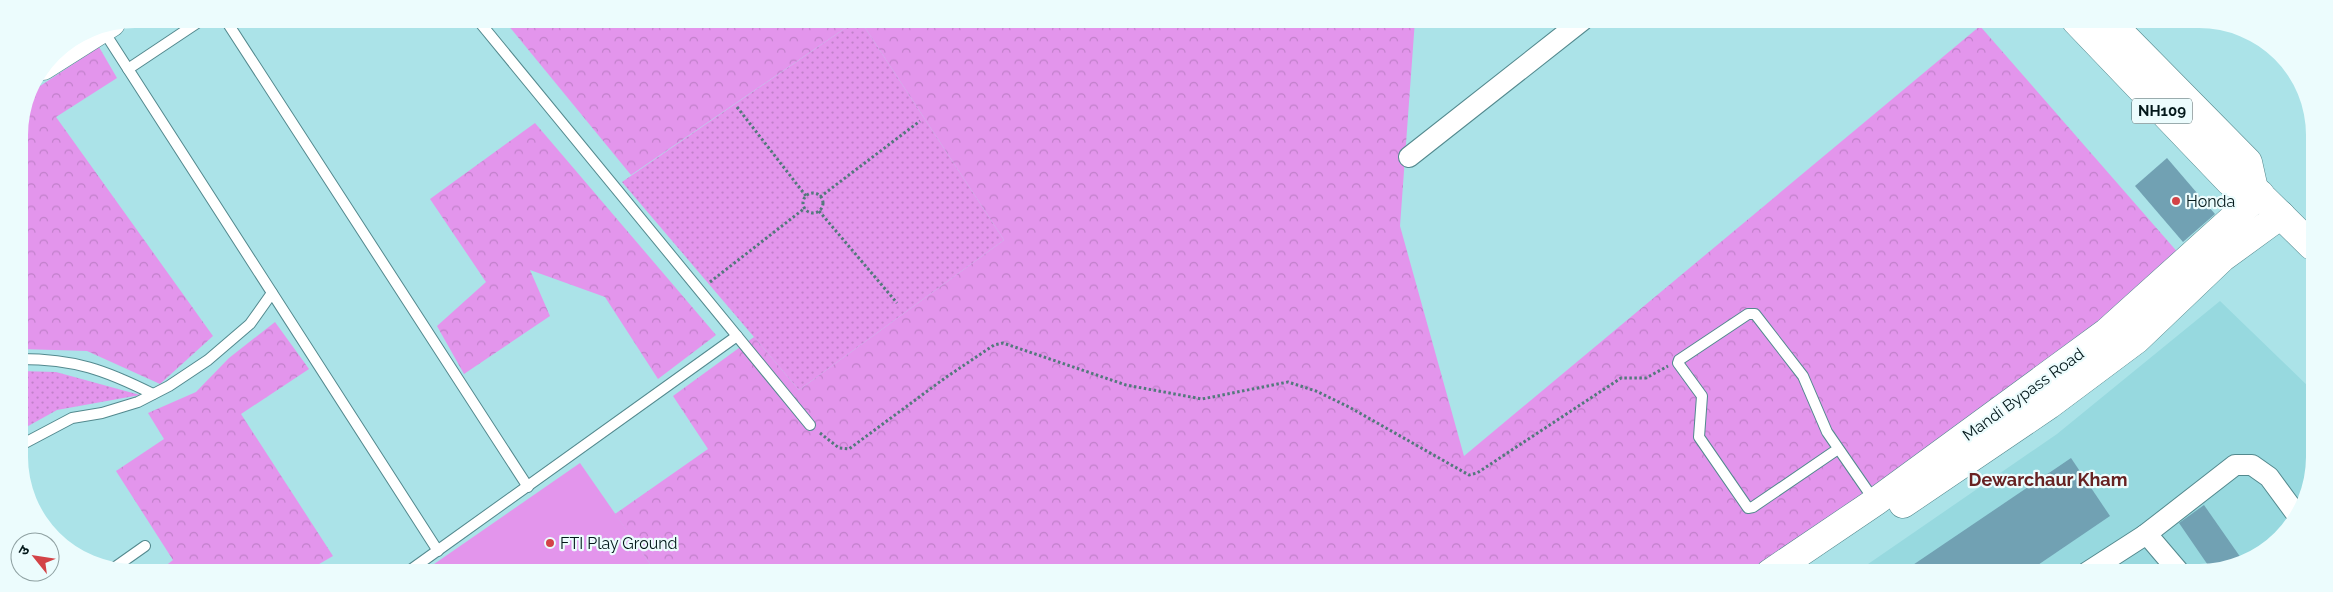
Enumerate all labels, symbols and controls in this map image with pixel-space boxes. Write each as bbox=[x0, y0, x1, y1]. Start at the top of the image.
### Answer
road number: NH109 bbox=[2132, 98, 2192, 124]
place label: Honda bbox=[2186, 192, 2235, 211]
marker: Honda bbox=[2170, 195, 2182, 207]
street label: Mandi Bypass Road bbox=[1959, 344, 2088, 445]
district label: Dewarchaur Kham bbox=[1969, 469, 2127, 490]
north arrow bbox=[10, 532, 60, 582]
place label: FTI Play Ground bbox=[560, 534, 677, 553]
marker: FTI Play Ground bbox=[544, 537, 556, 549]
text: उ bbox=[15, 542, 33, 558]

